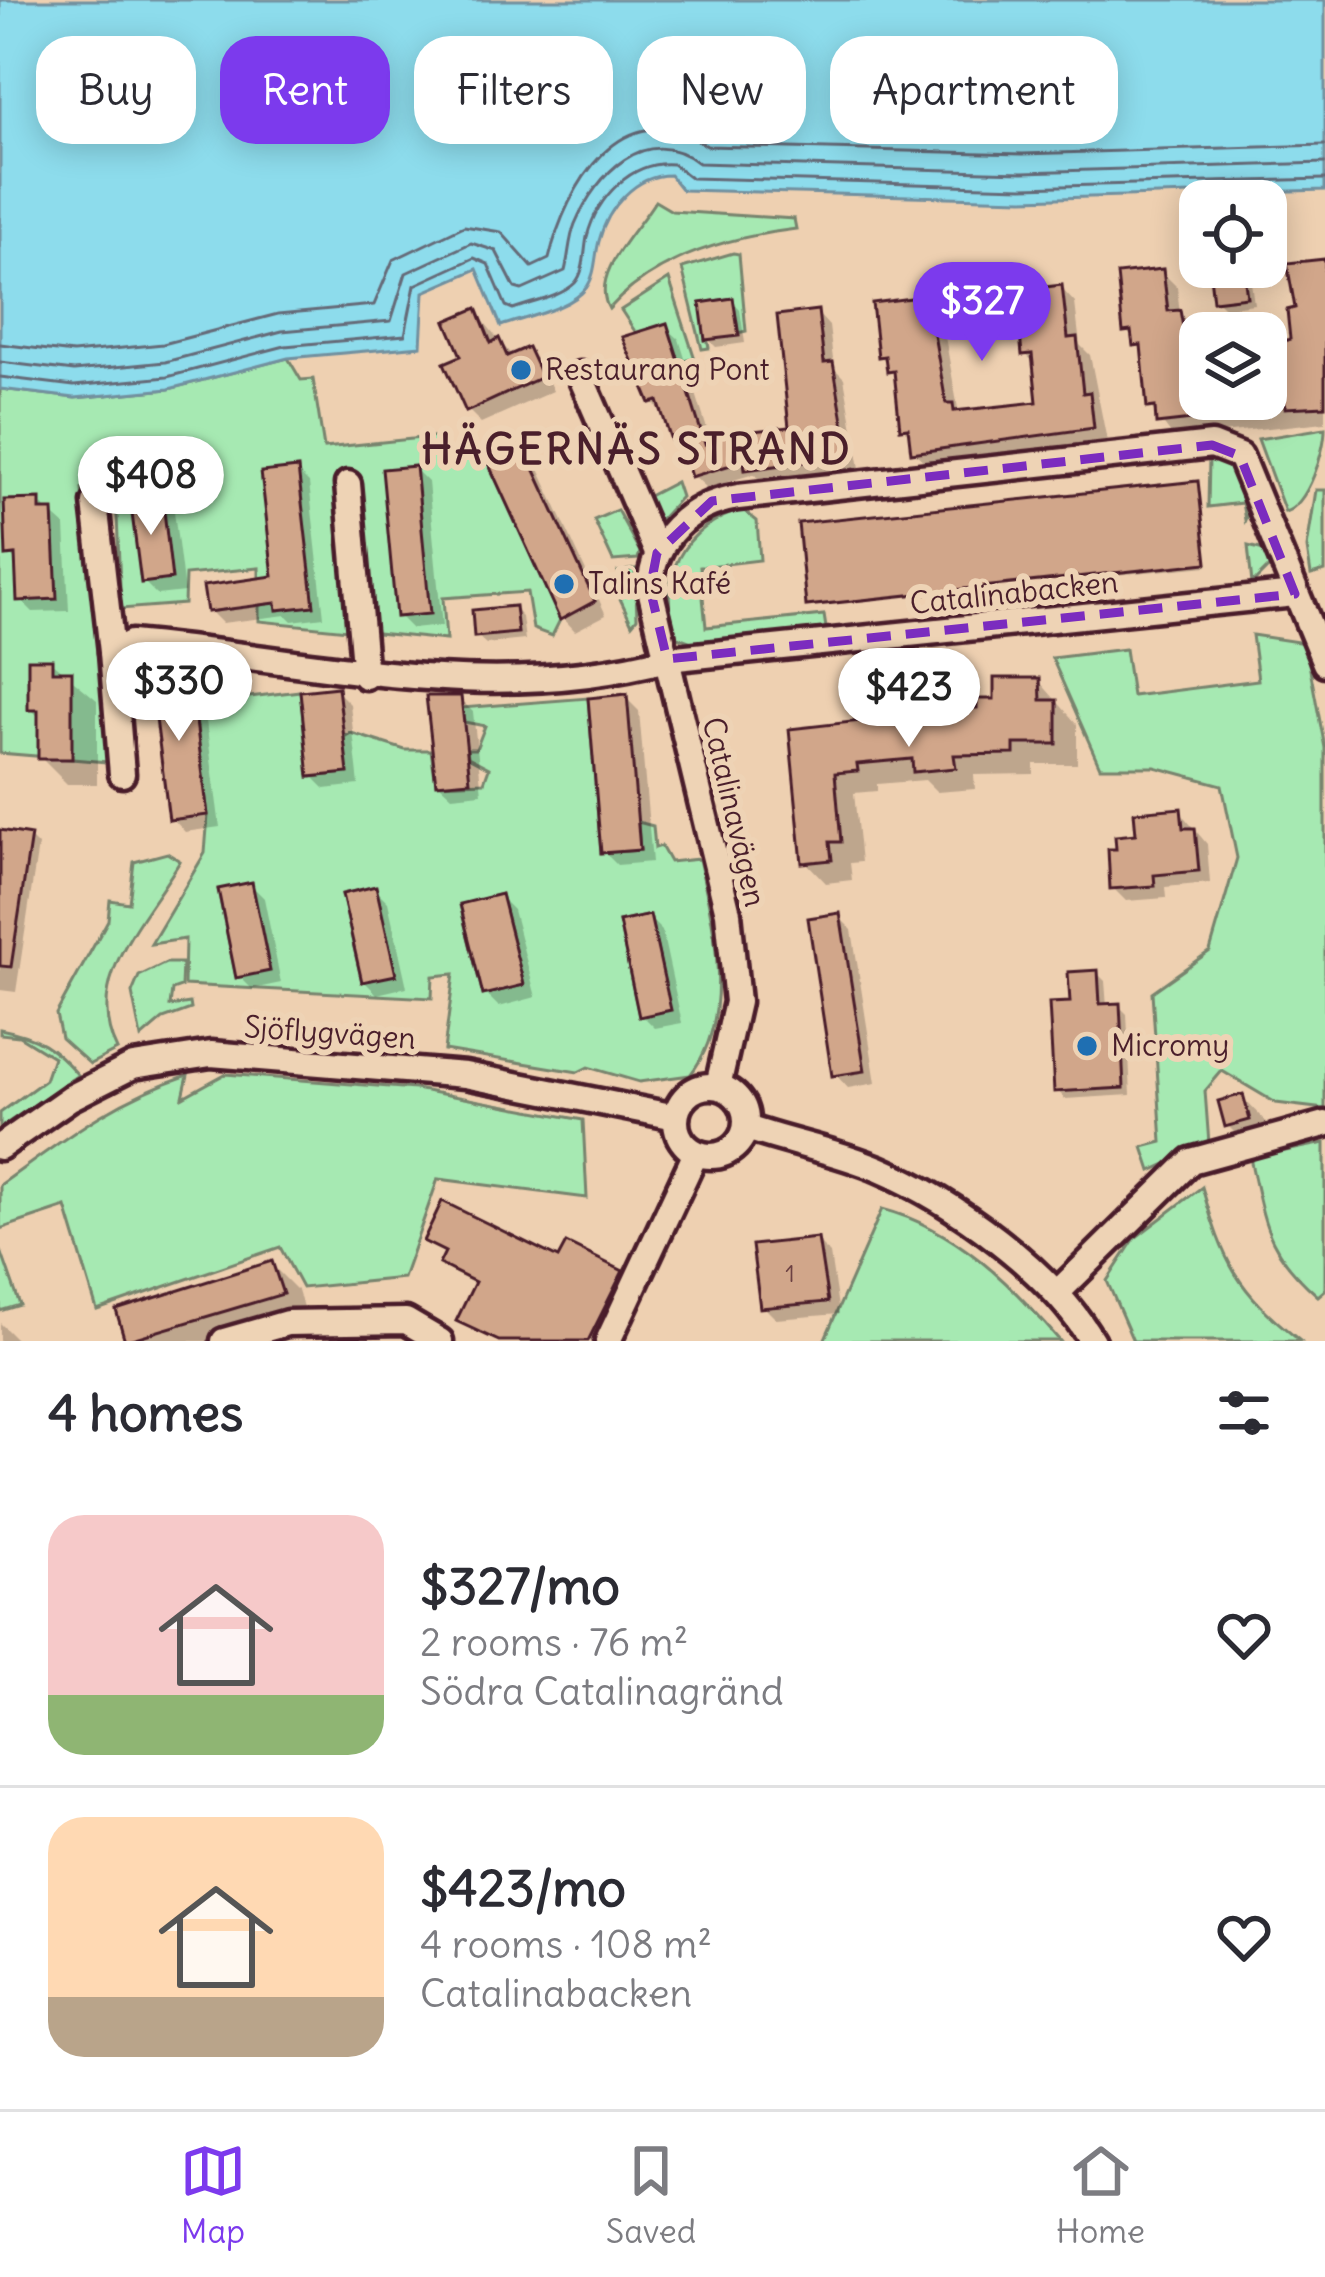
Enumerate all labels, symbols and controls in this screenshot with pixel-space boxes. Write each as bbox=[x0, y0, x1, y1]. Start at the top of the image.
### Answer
chip: Buy bbox=[36, 36, 196, 144]
chip: Rent bbox=[220, 36, 390, 144]
chip: Filters bbox=[414, 36, 613, 144]
chip: New bbox=[637, 36, 806, 144]
chip: Apartment bbox=[830, 36, 1118, 144]
map controls bbox=[1179, 180, 1287, 420]
button: locate bbox=[1179, 180, 1287, 288]
pin: $327 bbox=[911, 262, 1053, 364]
text: $327 bbox=[940, 276, 1024, 325]
button: layers bbox=[1179, 312, 1287, 420]
place label: Restaurang Pont bbox=[545, 350, 770, 388]
marker: Restaurang Pont bbox=[508, 357, 534, 383]
district label: HÄGERNÄS STRAND bbox=[422, 422, 852, 475]
pin: $408 bbox=[80, 436, 222, 538]
text: $408 bbox=[105, 450, 197, 499]
street label: Catalinabacken bbox=[908, 562, 1120, 622]
place label: Talins Kafé bbox=[588, 564, 731, 602]
marker: Talins Kafé bbox=[551, 571, 577, 597]
pin: $330 bbox=[108, 642, 250, 744]
pin: $423 bbox=[838, 648, 980, 750]
text: $330 bbox=[133, 656, 225, 705]
text: $423 bbox=[865, 662, 953, 711]
street label: Catalinavägen bbox=[695, 713, 775, 910]
street label: Sjöflygvägen bbox=[243, 1007, 417, 1057]
place label: Micromy bbox=[1111, 1026, 1229, 1064]
marker: Micromy bbox=[1074, 1033, 1100, 1059]
house number: 1 bbox=[785, 1258, 795, 1288]
icon: filters bbox=[1211, 1380, 1277, 1446]
text: 4 homes bbox=[48, 1381, 243, 1445]
text: $327/mo bbox=[420, 1554, 620, 1618]
icon: home bbox=[144, 1563, 288, 1707]
icon: heart bbox=[1211, 1602, 1277, 1668]
text: 2 rooms · 76 m² bbox=[420, 1618, 688, 1667]
text: Södra Catalinagränd bbox=[420, 1667, 784, 1716]
text: $423/mo bbox=[420, 1856, 626, 1920]
icon: home bbox=[144, 1865, 288, 2009]
icon: heart bbox=[1211, 1904, 1277, 1970]
text: 4 rooms · 108 m² bbox=[420, 1920, 712, 1969]
text: Catalinabacken bbox=[420, 1969, 692, 2018]
tab: Map bbox=[180, 2138, 246, 2252]
tab: Saved bbox=[606, 2138, 696, 2252]
tab: Home bbox=[1056, 2138, 1145, 2252]

